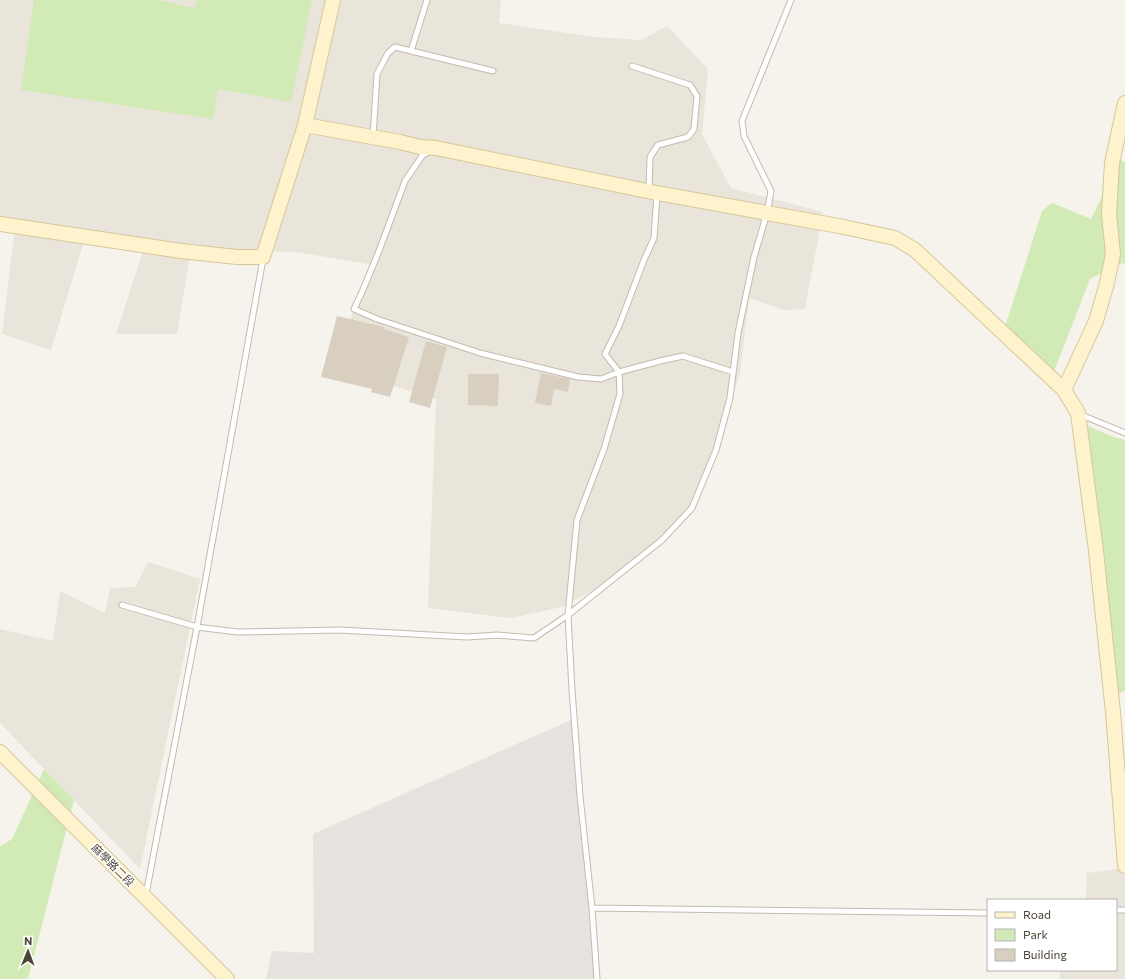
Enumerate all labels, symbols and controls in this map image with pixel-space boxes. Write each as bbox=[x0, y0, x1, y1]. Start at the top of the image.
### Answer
street label: 麻學路二段 bbox=[89, 841, 137, 889]
legend bbox=[987, 899, 1117, 971]
text: Road bbox=[1023, 907, 1051, 921]
text: Park bbox=[1023, 927, 1049, 941]
north arrow bbox=[8, 931, 48, 971]
text: N bbox=[24, 934, 32, 947]
text: Building bbox=[1023, 947, 1067, 961]

